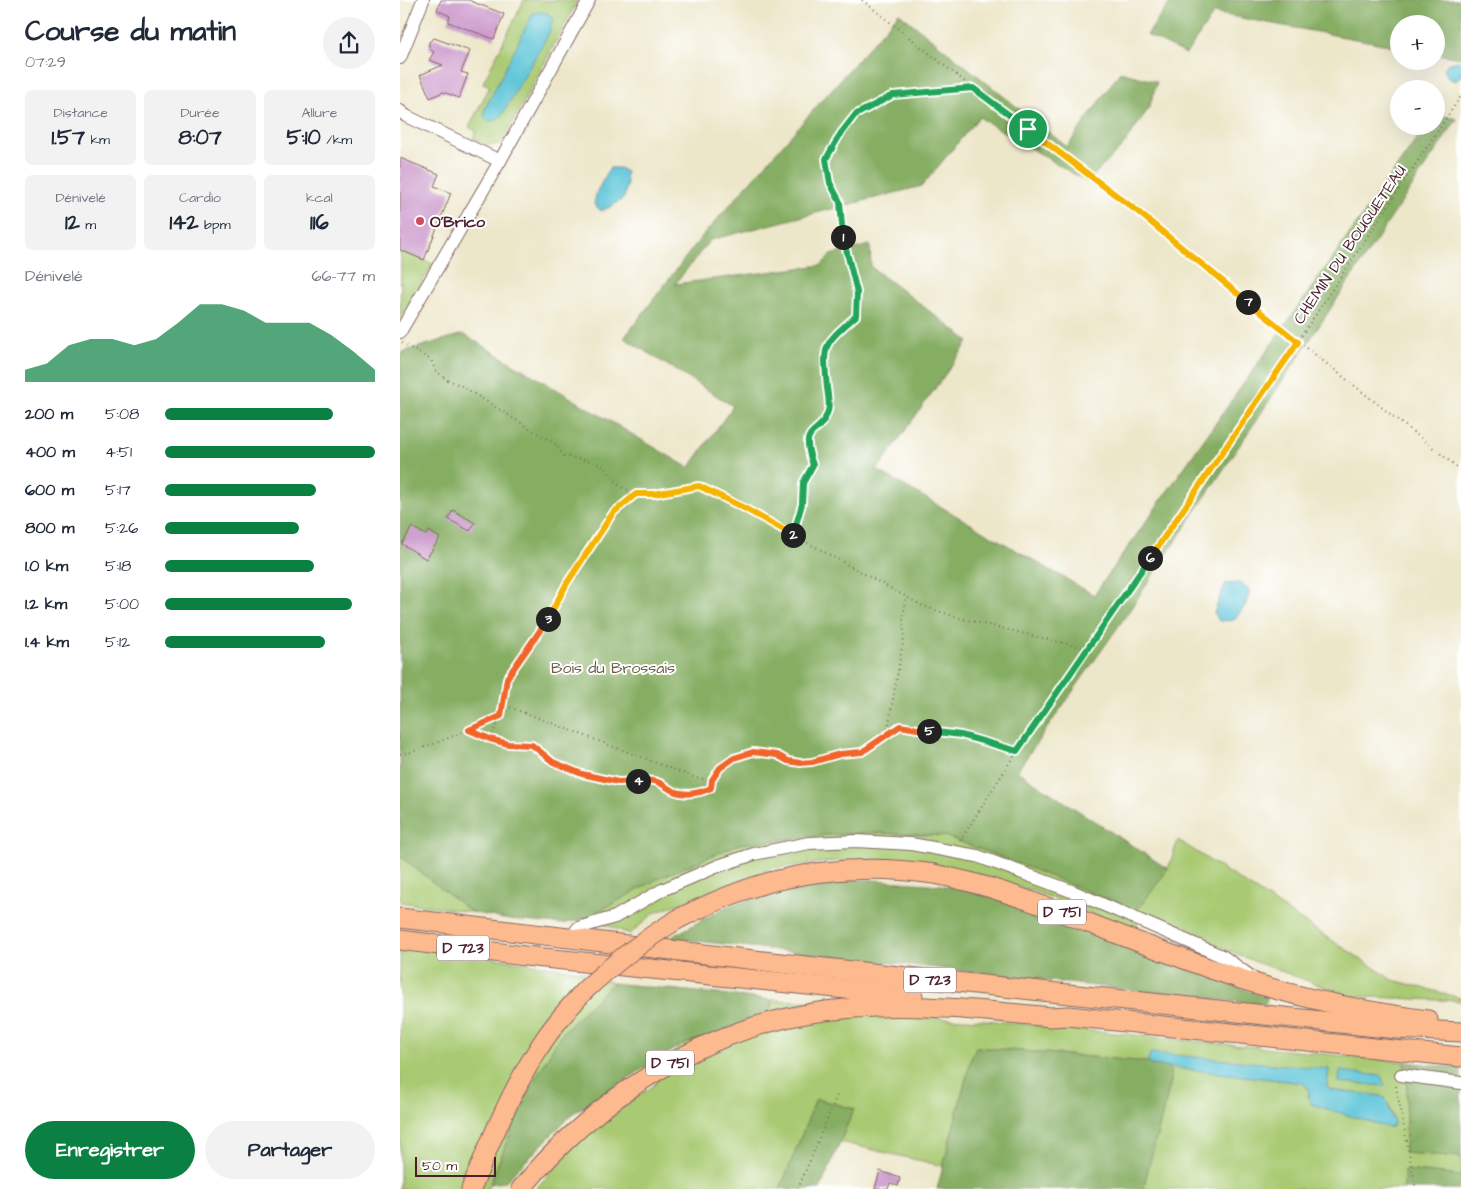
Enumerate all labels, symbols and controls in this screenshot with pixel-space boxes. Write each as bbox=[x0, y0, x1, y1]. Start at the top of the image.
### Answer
text: Course du matin bbox=[25, 12, 236, 51]
map controls bbox=[1390, 15, 1445, 135]
button: + bbox=[1390, 15, 1445, 70]
button: share bbox=[323, 17, 375, 69]
text: 07:29 bbox=[25, 51, 66, 73]
button: − bbox=[1390, 80, 1445, 135]
text: Distance bbox=[53, 103, 108, 123]
text: Durée bbox=[180, 103, 220, 123]
text: Allure bbox=[301, 103, 337, 123]
pin bbox=[1007, 108, 1049, 150]
icon: arrive bbox=[1014, 115, 1042, 143]
text: 1.57 bbox=[51, 123, 85, 152]
text: 8:07 bbox=[178, 123, 222, 152]
text: 5:10 bbox=[286, 123, 321, 152]
text: km bbox=[85, 130, 110, 150]
text: /km bbox=[321, 130, 352, 150]
street label: CHEMIN DU BOUQUETEAU bbox=[1288, 160, 1412, 329]
text: Dénivelé bbox=[55, 188, 106, 208]
text: Cardio bbox=[179, 188, 221, 208]
text: kcal bbox=[306, 188, 333, 208]
text: 12 bbox=[65, 208, 80, 237]
text: 142 bbox=[169, 208, 198, 237]
text: 116 bbox=[310, 208, 329, 237]
place label: O'Brico bbox=[430, 211, 486, 233]
text: m bbox=[80, 215, 96, 235]
text: bpm bbox=[198, 215, 231, 235]
marker: O'Brico bbox=[414, 215, 426, 227]
pin: 1 bbox=[830, 224, 856, 250]
text: 1 bbox=[843, 227, 844, 247]
text: Dénivelé bbox=[25, 265, 83, 287]
text: 66–77 m bbox=[311, 265, 375, 287]
pin: 7 bbox=[1236, 290, 1260, 314]
text: 7 bbox=[1244, 292, 1253, 312]
text: 200 m bbox=[25, 403, 73, 425]
text: 5:08 bbox=[105, 403, 139, 425]
text: 400 m bbox=[25, 441, 75, 463]
text: 4:51 bbox=[105, 441, 132, 463]
text: 600 m bbox=[25, 479, 74, 501]
text: 5:17 bbox=[105, 479, 131, 501]
text: 800 m bbox=[25, 517, 74, 539]
text: 5:26 bbox=[105, 517, 138, 539]
pin: 2 bbox=[780, 522, 806, 548]
text: 2 bbox=[789, 525, 798, 545]
pin: 6 bbox=[1138, 546, 1162, 570]
text: 6 bbox=[1146, 548, 1155, 568]
text: 1.0 km bbox=[25, 555, 68, 577]
text: 5:18 bbox=[105, 555, 131, 577]
text: 1.2 km bbox=[25, 593, 67, 615]
text: 5:00 bbox=[105, 593, 139, 615]
pin: 3 bbox=[536, 606, 560, 632]
text: 3 bbox=[545, 609, 552, 629]
text: 1.4 km bbox=[25, 631, 69, 653]
text: 5:12 bbox=[105, 631, 130, 653]
park label: Bois du Brossais bbox=[551, 657, 675, 679]
pin: 5 bbox=[916, 718, 942, 744]
text: 5 bbox=[925, 721, 934, 741]
pin: 4 bbox=[626, 768, 650, 794]
text: 4 bbox=[634, 771, 643, 791]
road number: D 751 bbox=[1038, 900, 1086, 924]
road number: D 723 bbox=[437, 936, 489, 960]
road number: D 723 bbox=[904, 968, 956, 992]
road number: D 751 bbox=[646, 1050, 694, 1076]
button: Enregistrer bbox=[25, 1121, 195, 1179]
button: Partager bbox=[205, 1121, 375, 1179]
scale bar bbox=[415, 1154, 496, 1177]
text: 50 m bbox=[422, 1156, 457, 1176]

